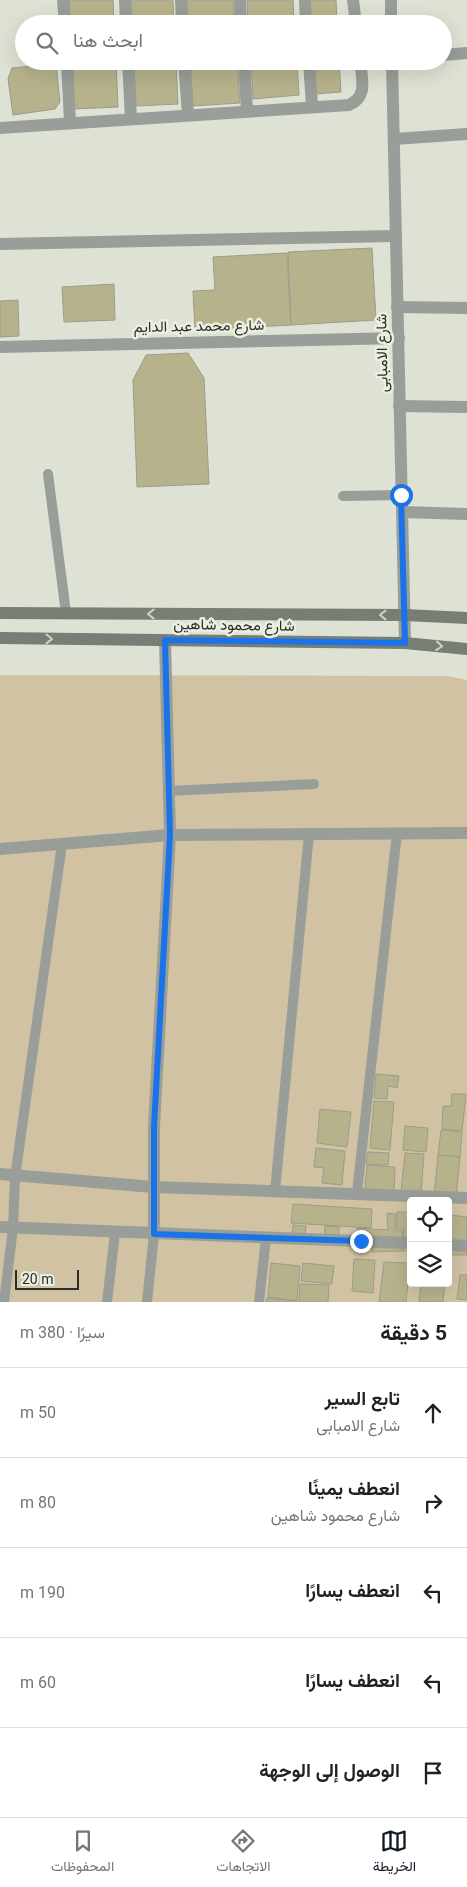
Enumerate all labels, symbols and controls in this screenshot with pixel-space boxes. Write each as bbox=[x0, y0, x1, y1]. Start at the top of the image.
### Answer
search box bbox=[15, 15, 452, 70]
icon: search bbox=[33, 29, 61, 57]
text: ابحث هنا bbox=[73, 29, 143, 52]
street label: شارع الامبابى bbox=[372, 313, 394, 392]
street label: شارع محمد عبد الدايم bbox=[134, 316, 265, 338]
route start bbox=[390, 484, 413, 507]
one-way arrow bbox=[147, 609, 154, 619]
one-way arrow bbox=[379, 610, 387, 620]
street label: شارع محمود شاهين bbox=[173, 615, 295, 637]
one-way arrow bbox=[45, 634, 53, 644]
one-way arrow bbox=[435, 640, 443, 651]
map controls bbox=[407, 1197, 452, 1287]
button: locate bbox=[407, 1197, 452, 1242]
route end bbox=[350, 1230, 373, 1253]
button: layers bbox=[407, 1242, 452, 1287]
scale bar bbox=[15, 1267, 79, 1290]
text: 20 m bbox=[22, 1271, 54, 1287]
text: 5 دقيقة bbox=[380, 1321, 447, 1345]
text: سيرًا · 380 m bbox=[20, 1323, 105, 1342]
text: تابع السير bbox=[324, 1387, 400, 1410]
icon: ahead bbox=[419, 1399, 447, 1427]
text: 50 m bbox=[20, 1403, 56, 1422]
text: شارع الامبابى bbox=[316, 1416, 400, 1435]
text: انعطف يمينًا bbox=[308, 1477, 400, 1500]
icon: right bbox=[419, 1489, 447, 1517]
text: 80 m bbox=[20, 1493, 56, 1512]
text: شارع محمود شاهين bbox=[271, 1506, 400, 1525]
text: انعطف يسارًا bbox=[305, 1579, 400, 1602]
icon: left bbox=[419, 1579, 447, 1607]
text: 190 m bbox=[20, 1583, 65, 1602]
text: انعطف يسارًا bbox=[305, 1669, 400, 1692]
icon: left bbox=[419, 1669, 447, 1697]
text: 60 m bbox=[20, 1673, 56, 1692]
text: الوصول إلى الوجهة bbox=[259, 1759, 400, 1782]
icon: arrive bbox=[419, 1759, 447, 1787]
tab: المحفوظات bbox=[51, 1827, 114, 1879]
tab: الاتجاهات bbox=[216, 1827, 271, 1879]
tab: الخريطة bbox=[373, 1827, 416, 1879]

